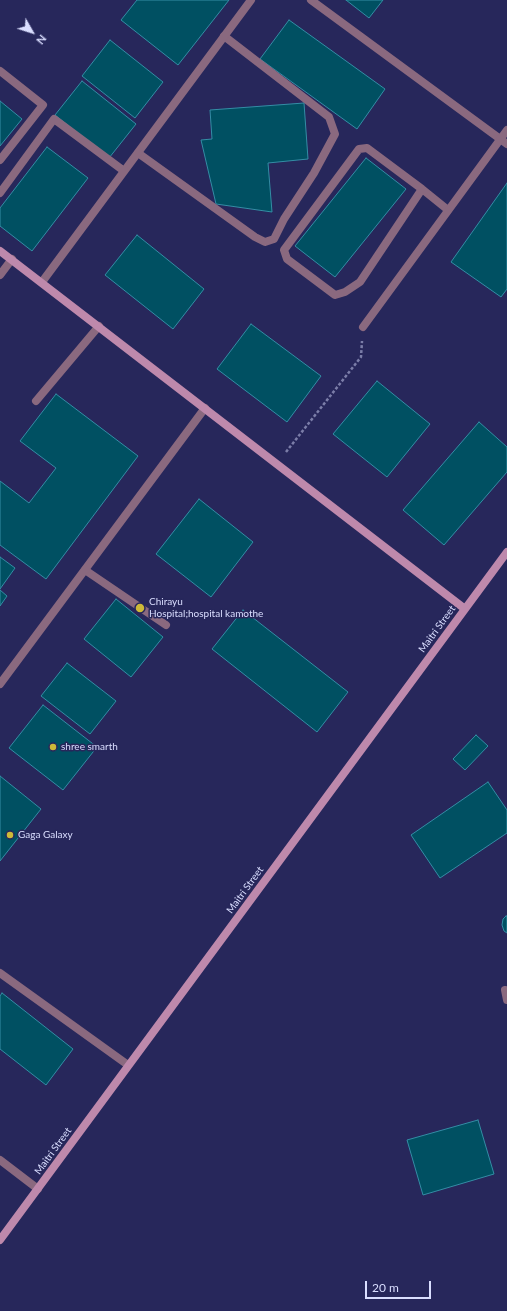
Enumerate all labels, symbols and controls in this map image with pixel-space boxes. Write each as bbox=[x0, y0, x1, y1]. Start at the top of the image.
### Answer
north arrow bbox=[12, 12, 52, 52]
text: N bbox=[34, 32, 49, 47]
place label: Chirayu Hospital;hospital kamothe bbox=[149, 596, 263, 620]
marker: Chirayu Hospital;hospital kamothe bbox=[134, 602, 146, 614]
street label: Maitri Street bbox=[416, 603, 458, 655]
place label: shree smarth bbox=[61, 741, 118, 753]
marker: shree smarth bbox=[48, 742, 58, 752]
place label: Gaga Galaxy bbox=[18, 829, 73, 841]
marker: Gaga Galaxy bbox=[5, 830, 15, 840]
street label: Maitri Street bbox=[224, 864, 266, 916]
street label: Maitri Street bbox=[32, 1125, 74, 1177]
scale bar bbox=[367, 1273, 433, 1299]
text: 20 m bbox=[372, 1280, 399, 1295]

